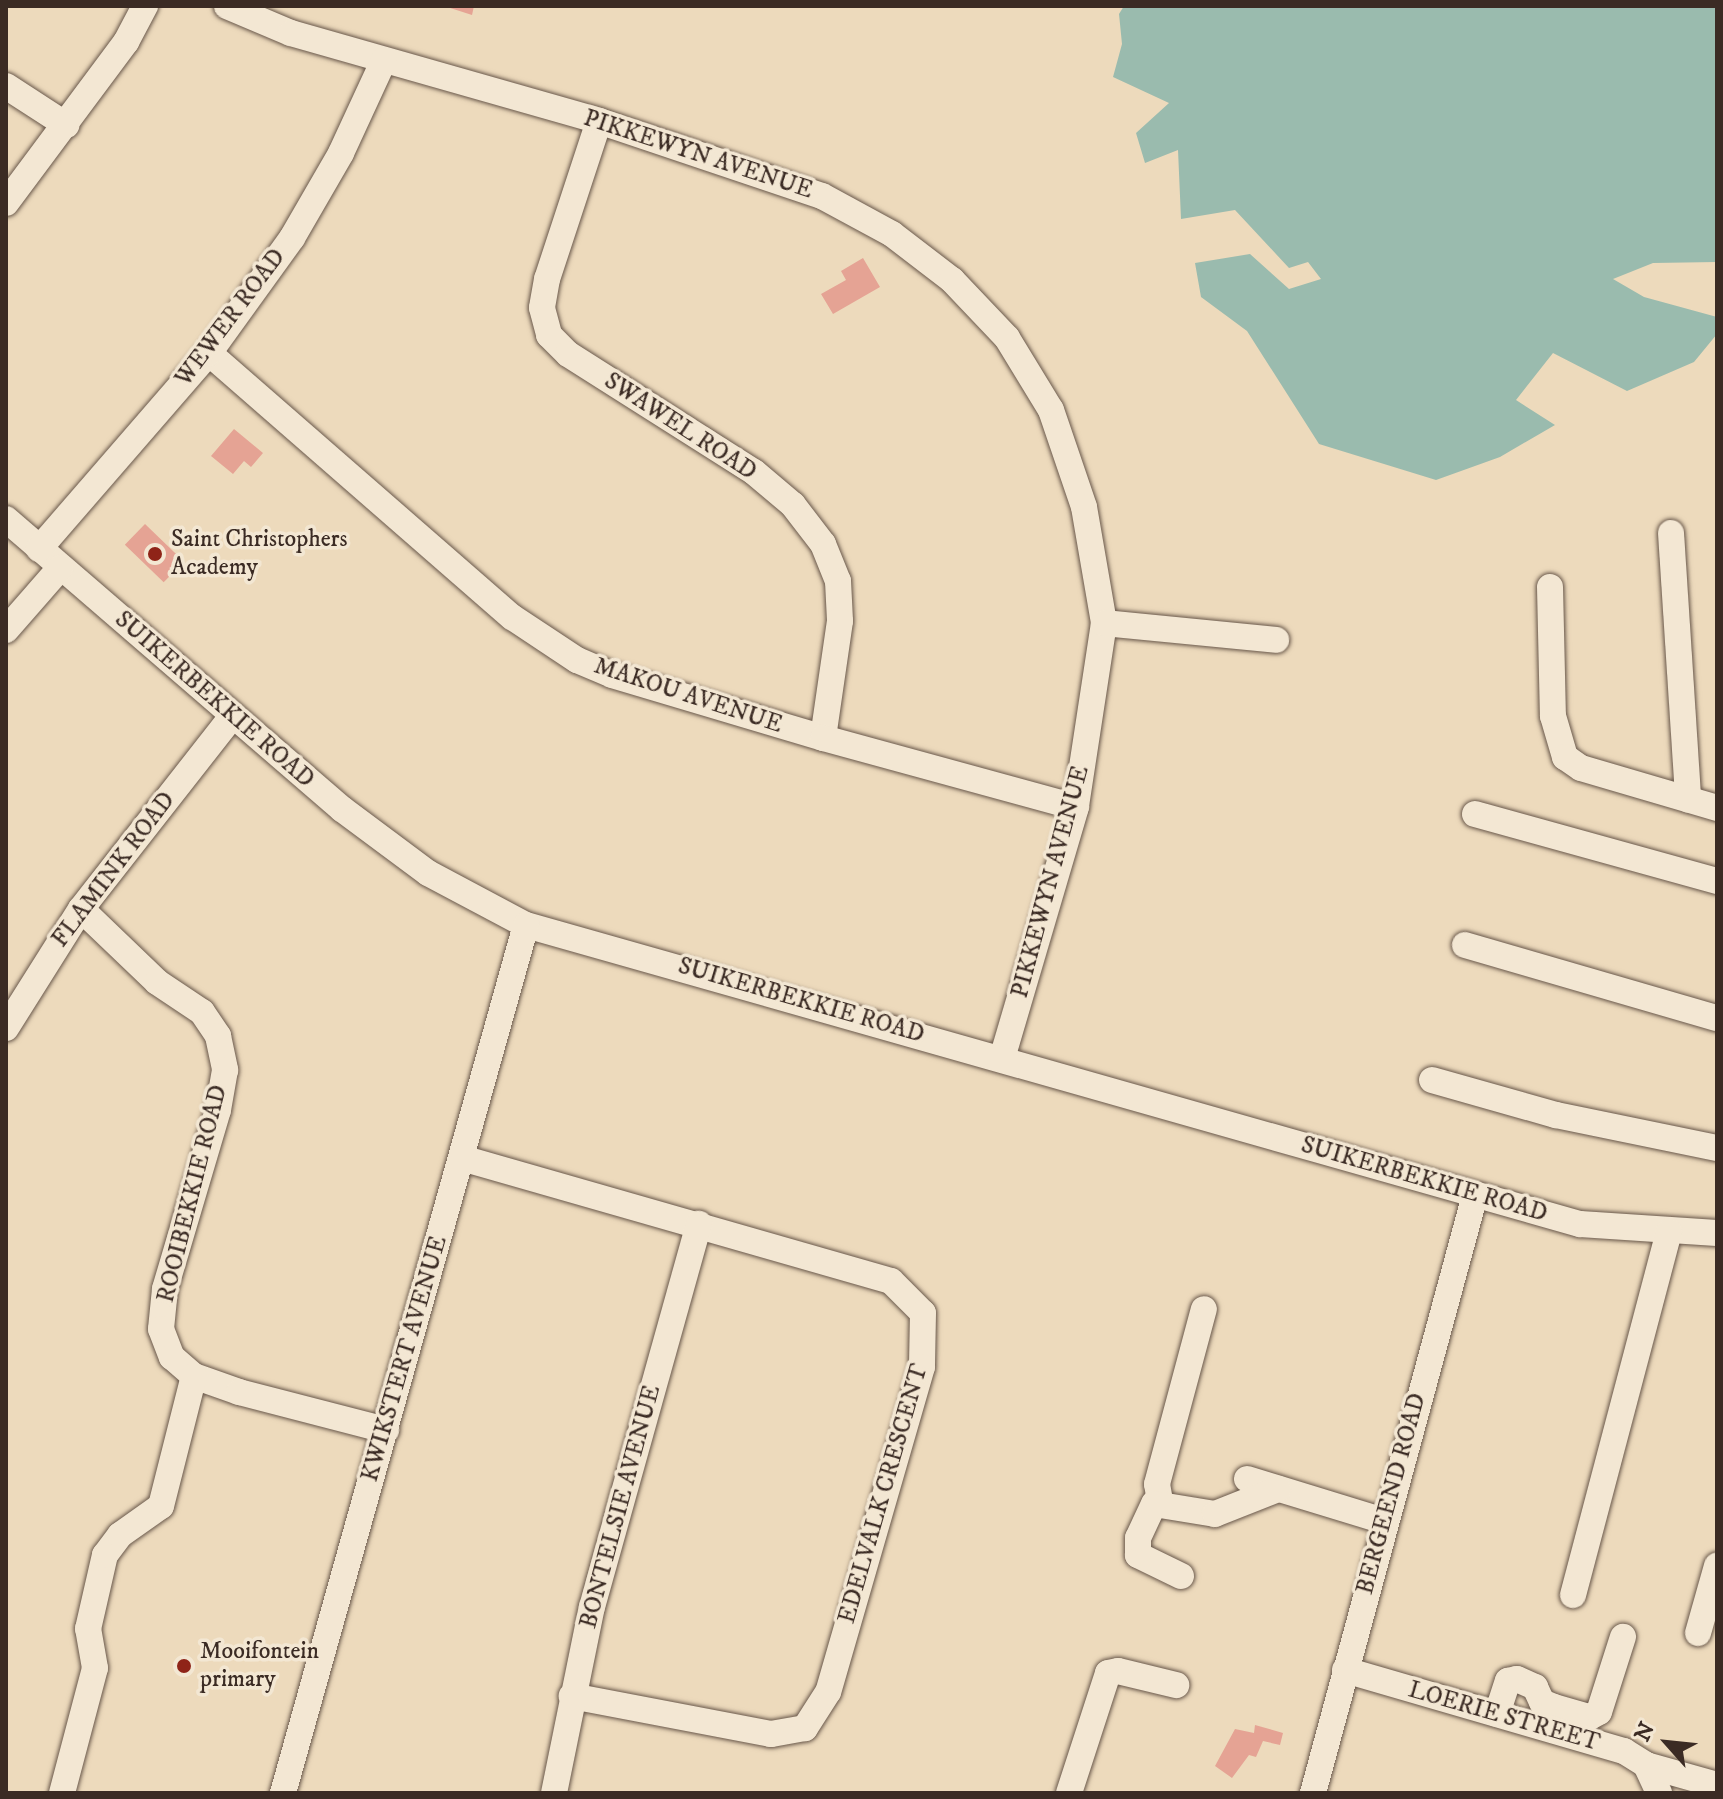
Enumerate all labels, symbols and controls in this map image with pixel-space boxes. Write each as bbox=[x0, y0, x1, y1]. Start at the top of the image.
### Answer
street label: PIKKEWYN AVENUE bbox=[580, 104, 816, 206]
street label: WEWER ROAD bbox=[170, 244, 292, 392]
street label: SWAWEL ROAD bbox=[599, 367, 761, 487]
place label: Saint Christophers Academy bbox=[171, 526, 348, 582]
marker: Saint Christophers Academy bbox=[146, 545, 164, 563]
street label: SUIKERBEKKIE ROAD bbox=[108, 606, 320, 794]
street label: MAKOU AVENUE bbox=[590, 652, 786, 740]
street label: PIKKEWYN AVENUE bbox=[1006, 763, 1096, 1001]
street label: FLAMINK ROAD bbox=[46, 787, 182, 953]
street label: SUIKERBEKKIE ROAD bbox=[675, 952, 927, 1050]
street label: ROOIBEKKIE ROAD bbox=[152, 1082, 234, 1306]
street label: SUIKERBEKKIE ROAD bbox=[1298, 1131, 1550, 1229]
street label: KWIKSTERT AVENUE bbox=[356, 1233, 454, 1485]
street label: EDELVALK CRESCENT bbox=[833, 1361, 935, 1627]
street label: BONTELSIE AVENUE bbox=[575, 1382, 667, 1632]
street label: BERGEEND ROAD bbox=[1351, 1390, 1433, 1598]
place label: Mooifontein primary bbox=[200, 1638, 319, 1694]
marker: Mooifontein primary bbox=[175, 1657, 193, 1675]
street label: LOERIE STREET bbox=[1405, 1676, 1603, 1758]
north arrow bbox=[1627, 1703, 1707, 1783]
text: N bbox=[1629, 1718, 1661, 1746]

